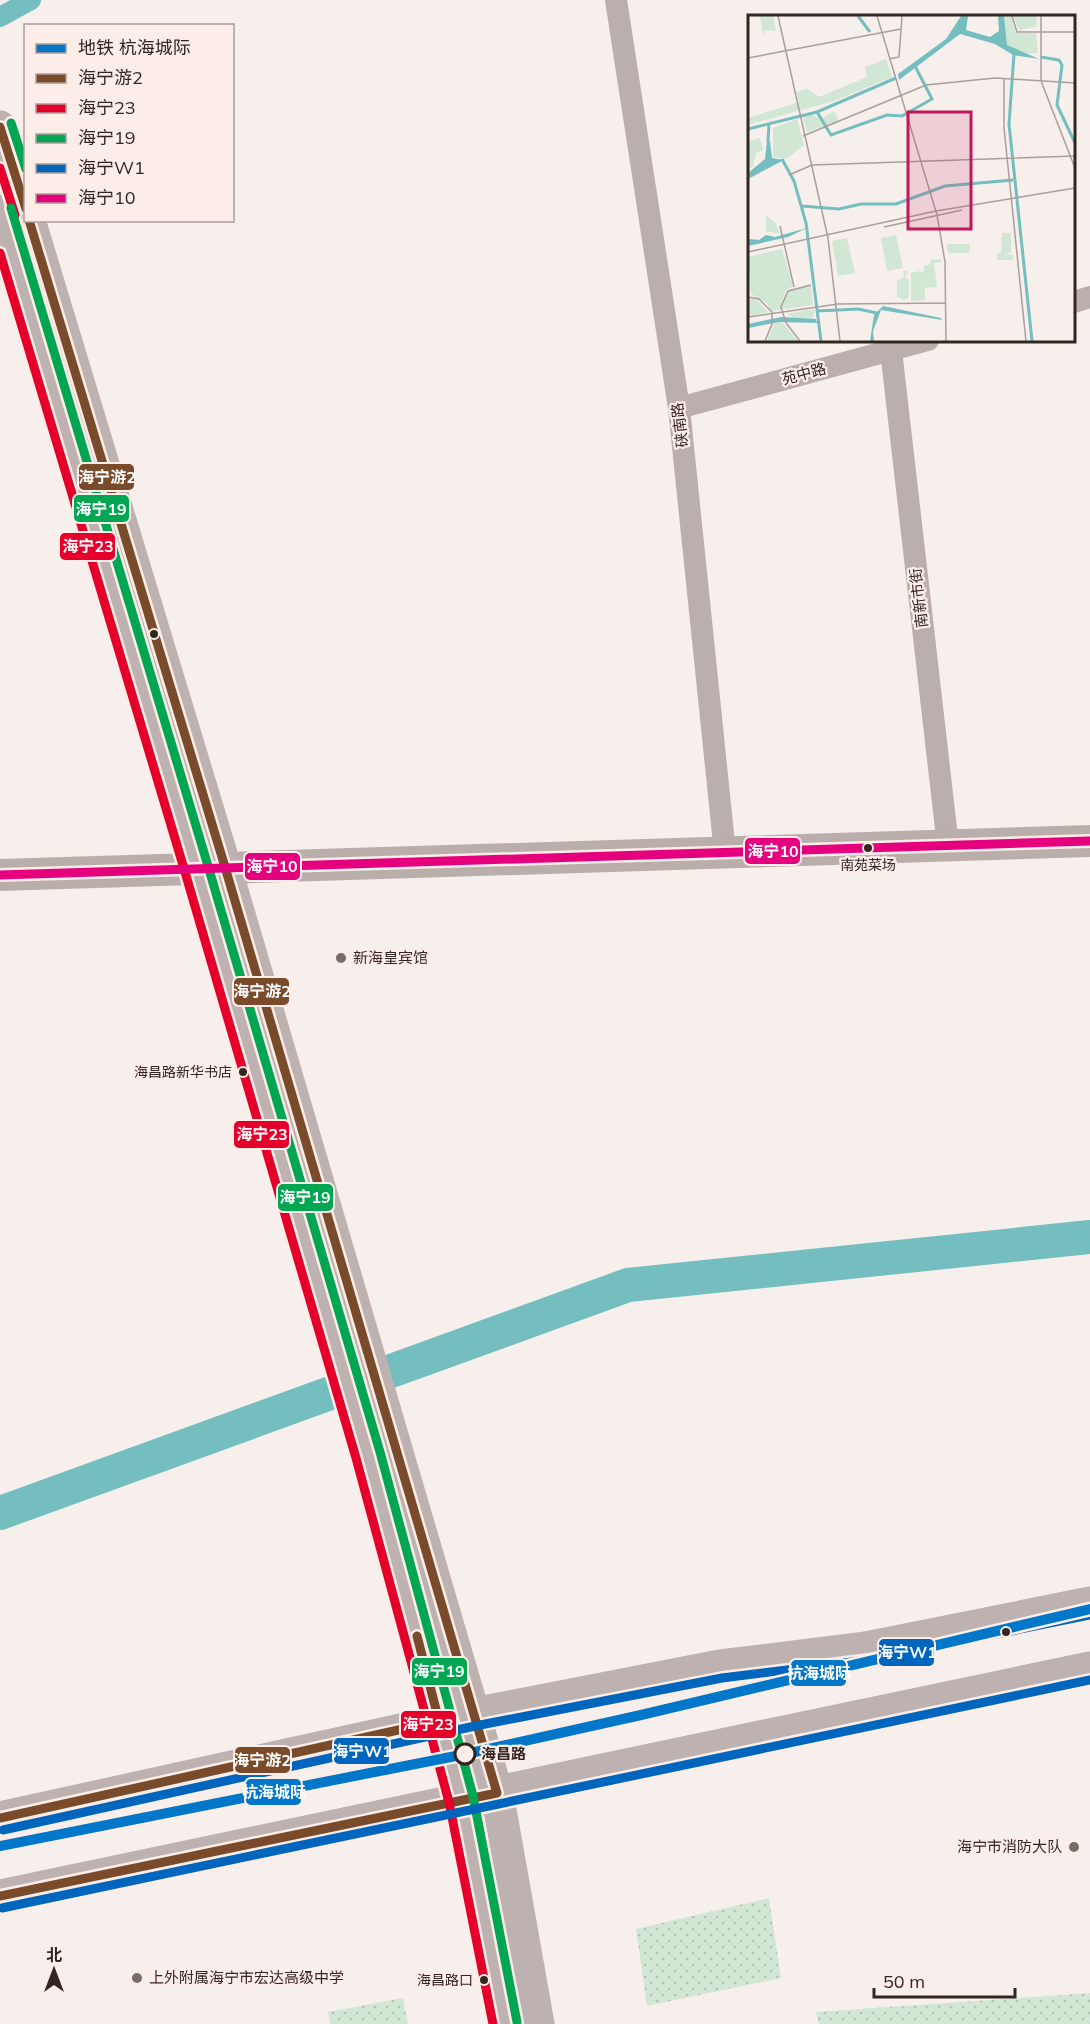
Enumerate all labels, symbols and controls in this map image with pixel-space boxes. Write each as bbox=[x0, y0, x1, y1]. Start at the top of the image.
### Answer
inset map bbox=[748, 15, 1075, 342]
legend bbox=[24, 24, 234, 222]
text: 地铁 杭海城际 bbox=[78, 36, 191, 59]
text: 海宁游2 bbox=[78, 66, 143, 89]
text: 海宁23 bbox=[78, 96, 136, 119]
text: 海宁19 bbox=[78, 126, 136, 149]
text: 海宁W1 bbox=[78, 156, 145, 179]
text: 海宁10 bbox=[78, 186, 136, 209]
street label: 苑中路 bbox=[780, 359, 828, 389]
street label: 硖南路 bbox=[667, 402, 692, 449]
line badge: 海宁游2 bbox=[78, 463, 135, 491]
text: 海宁游2 bbox=[78, 467, 136, 487]
line badge: 海宁19 bbox=[73, 494, 130, 523]
text: 海宁19 bbox=[75, 499, 127, 519]
line badge: 海宁23 bbox=[59, 532, 116, 561]
text: 海宁23 bbox=[62, 536, 114, 556]
street label: 南新市街 bbox=[905, 567, 932, 629]
unlabelled marker bbox=[148, 628, 160, 640]
line badge: 海宁10 bbox=[744, 837, 801, 865]
text: 海宁10 bbox=[747, 841, 799, 861]
marker: 南苑菜场 bbox=[862, 842, 874, 854]
line badge: 海宁10 bbox=[244, 852, 301, 881]
text: 海宁10 bbox=[246, 856, 298, 876]
place label: 南苑菜场 bbox=[840, 856, 896, 874]
place label: 新海皇宾馆 bbox=[353, 948, 428, 967]
marker: 新海皇宾馆 bbox=[334, 951, 348, 965]
line badge: 海宁游2 bbox=[233, 977, 290, 1006]
text: 海宁游2 bbox=[233, 981, 291, 1001]
place label: 海昌路新华书店 bbox=[134, 1063, 232, 1081]
marker: 海昌路新华书店 bbox=[237, 1066, 249, 1078]
line badge: 海宁23 bbox=[233, 1120, 290, 1149]
text: 海宁23 bbox=[236, 1124, 288, 1144]
line badge: 海宁19 bbox=[277, 1183, 334, 1212]
text: 海宁19 bbox=[279, 1187, 331, 1207]
unlabelled marker bbox=[1000, 1626, 1012, 1638]
line badge: 海宁W1 bbox=[878, 1638, 935, 1667]
text: 海宁W1 bbox=[877, 1642, 937, 1662]
line badge: 海宁19 bbox=[411, 1657, 468, 1686]
line badge: 杭海城际 bbox=[790, 1659, 847, 1687]
text: 海宁19 bbox=[413, 1661, 465, 1681]
text: 杭海城际 bbox=[787, 1663, 851, 1683]
line badge: 海宁23 bbox=[400, 1710, 457, 1739]
text: 海宁23 bbox=[402, 1714, 454, 1734]
line badge: 海宁W1 bbox=[333, 1737, 390, 1765]
text: 海宁W1 bbox=[332, 1741, 392, 1761]
marker: 海昌路 bbox=[454, 1743, 476, 1765]
place label: 海昌路 bbox=[481, 1744, 526, 1763]
line badge: 海宁游2 bbox=[234, 1746, 291, 1774]
text: 海宁游2 bbox=[233, 1750, 291, 1770]
line badge: 杭海城际 bbox=[245, 1778, 302, 1806]
text: 杭海城际 bbox=[242, 1782, 306, 1802]
place label: 海宁市消防大队 bbox=[957, 1837, 1062, 1856]
marker: 海宁市消防大队 bbox=[1067, 1840, 1081, 1854]
north arrow bbox=[24, 1940, 84, 2000]
text: 北 bbox=[46, 1945, 62, 1965]
scale bar bbox=[874, 1961, 1015, 1999]
place label: 上外附属海宁市宏达高级中学 bbox=[149, 1968, 344, 1987]
text: 50 m bbox=[883, 1970, 925, 1993]
marker: 上外附属海宁市宏达高级中学 bbox=[130, 1971, 144, 1985]
place label: 海昌路口 bbox=[417, 1971, 473, 1989]
marker: 海昌路口 bbox=[478, 1974, 490, 1986]

